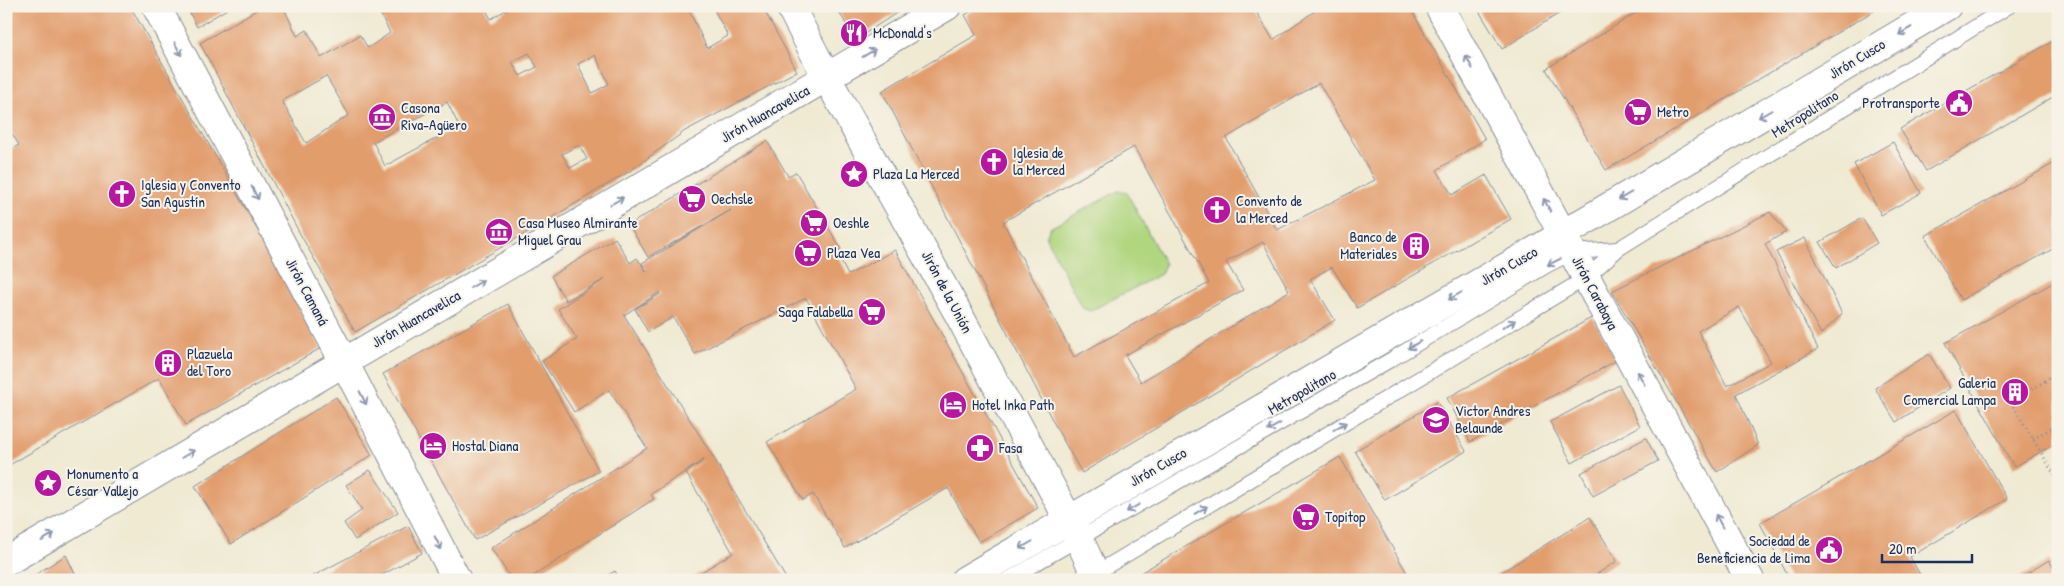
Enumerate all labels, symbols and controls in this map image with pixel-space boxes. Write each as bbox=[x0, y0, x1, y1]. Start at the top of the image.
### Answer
restaurant icon: McDonald's bbox=[839, 18, 869, 48]
place label: McDonald's bbox=[873, 22, 932, 43]
one-way arrow bbox=[1899, 27, 1913, 37]
street label: Jirón Cusco bbox=[1824, 33, 1889, 84]
one-way arrow bbox=[173, 42, 183, 57]
one-way arrow bbox=[861, 47, 875, 57]
one-way arrow bbox=[1464, 55, 1474, 70]
street label: Jirón Huancavelica bbox=[716, 80, 813, 148]
street label: Metropolitano bbox=[1767, 85, 1842, 143]
public building icon: Protransporte bbox=[1944, 88, 1974, 118]
place label: Protransporte bbox=[1862, 92, 1940, 113]
place label: Casona Riva-Agüero bbox=[401, 97, 467, 135]
supermarket icon: Metro bbox=[1623, 97, 1653, 127]
place label: Metro bbox=[1657, 101, 1689, 122]
museum icon: Casona Riva-Agüero bbox=[367, 102, 397, 132]
one-way arrow bbox=[1759, 109, 1773, 119]
place label: Iglesia de la Merced bbox=[1013, 142, 1065, 180]
church icon: Iglesia de la Merced bbox=[979, 147, 1009, 177]
place icon: Plaza La Merced bbox=[839, 159, 869, 189]
place label: Plaza La Merced bbox=[873, 163, 959, 184]
place label: Iglesia y Convento San Agustín bbox=[141, 174, 240, 212]
church icon: Iglesia y Convento San Agustín bbox=[107, 179, 137, 209]
supermarket icon: Oechsle bbox=[677, 184, 707, 214]
one-way arrow bbox=[250, 185, 260, 200]
place label: Oechsle bbox=[711, 188, 753, 209]
place label: Convento de la Merced bbox=[1236, 190, 1302, 228]
one-way arrow bbox=[1618, 191, 1633, 201]
church icon: Convento de la Merced bbox=[1202, 195, 1232, 225]
one-way arrow bbox=[609, 196, 623, 206]
one-way arrow bbox=[1542, 198, 1551, 213]
supermarket icon: Oeshle bbox=[799, 208, 829, 238]
place label: Casa Museo Almirante Miguel Grau bbox=[518, 212, 638, 250]
place label: Oeshle bbox=[833, 212, 869, 233]
museum icon: Casa Museo Almirante Miguel Grau bbox=[484, 217, 514, 247]
place label: Banco de Materiales bbox=[1340, 226, 1397, 264]
building icon: Banco de Materiales bbox=[1401, 231, 1431, 261]
supermarket icon: Plaza Vea bbox=[793, 238, 823, 268]
street label: Jirón Cusco bbox=[1476, 241, 1541, 290]
place label: Plaza Vea bbox=[827, 242, 880, 263]
street label: Jirón de la Unión bbox=[917, 247, 978, 337]
street label: Jirón Carabaya bbox=[1567, 252, 1624, 334]
street label: Jirón Camaná bbox=[281, 254, 334, 329]
one-way arrow bbox=[1547, 258, 1562, 267]
one-way arrow bbox=[469, 278, 483, 288]
street label: Jirón Huancavelica bbox=[367, 285, 464, 353]
one-way arrow bbox=[1449, 292, 1463, 302]
supermarket icon: Saga Falabella bbox=[857, 297, 887, 327]
place label: Saga Falabella bbox=[778, 301, 853, 322]
one-way arrow bbox=[1502, 319, 1516, 329]
one-way arrow bbox=[1408, 341, 1422, 351]
place label: Plazuela del Toro bbox=[187, 343, 232, 381]
building icon: Plazuela del Toro bbox=[153, 348, 183, 378]
street label: Metropolitano bbox=[1264, 364, 1340, 420]
one-way arrow bbox=[1636, 372, 1646, 386]
place label: Galeria Comercial Lampa bbox=[1903, 372, 1996, 410]
building icon: Galeria Comercial Lampa bbox=[2000, 377, 2030, 407]
hotel icon: Hotel Inka Path bbox=[938, 390, 968, 420]
one-way arrow bbox=[358, 391, 368, 406]
place label: Hotel Inka Path bbox=[972, 394, 1054, 415]
place label: Victor Andres Belaunde bbox=[1455, 400, 1531, 438]
school or university icon: Victor Andres Belaunde bbox=[1421, 405, 1451, 435]
one-way arrow bbox=[1332, 421, 1346, 431]
one-way arrow bbox=[1267, 422, 1281, 432]
hotel icon: Hostal Diana bbox=[418, 431, 448, 461]
pharmacy icon: Fasa bbox=[965, 433, 995, 463]
place label: Hostal Diana bbox=[452, 435, 518, 456]
place label: Fasa bbox=[998, 437, 1022, 458]
street label: Jirón Cusco bbox=[1125, 442, 1190, 491]
one-way arrow bbox=[180, 448, 195, 458]
place label: Monumento a César Vallejo bbox=[67, 463, 138, 501]
place icon: Monumento a César Vallejo bbox=[33, 468, 63, 498]
supermarket icon: Topitop bbox=[1291, 502, 1321, 532]
one-way arrow bbox=[1126, 503, 1140, 513]
one-way arrow bbox=[1193, 504, 1207, 514]
place label: Topitop bbox=[1325, 506, 1366, 527]
one-way arrow bbox=[1713, 515, 1723, 529]
place label: Sociedad de Beneficiencia de Lima bbox=[1697, 530, 1810, 568]
one-way arrow bbox=[41, 531, 55, 541]
scale bar bbox=[1882, 531, 1972, 563]
one-way arrow bbox=[434, 535, 443, 550]
public building icon: Sociedad de Beneficiencia de Lima bbox=[1814, 535, 1844, 565]
text: 20 m bbox=[1889, 538, 1916, 559]
one-way arrow bbox=[1018, 540, 1033, 550]

